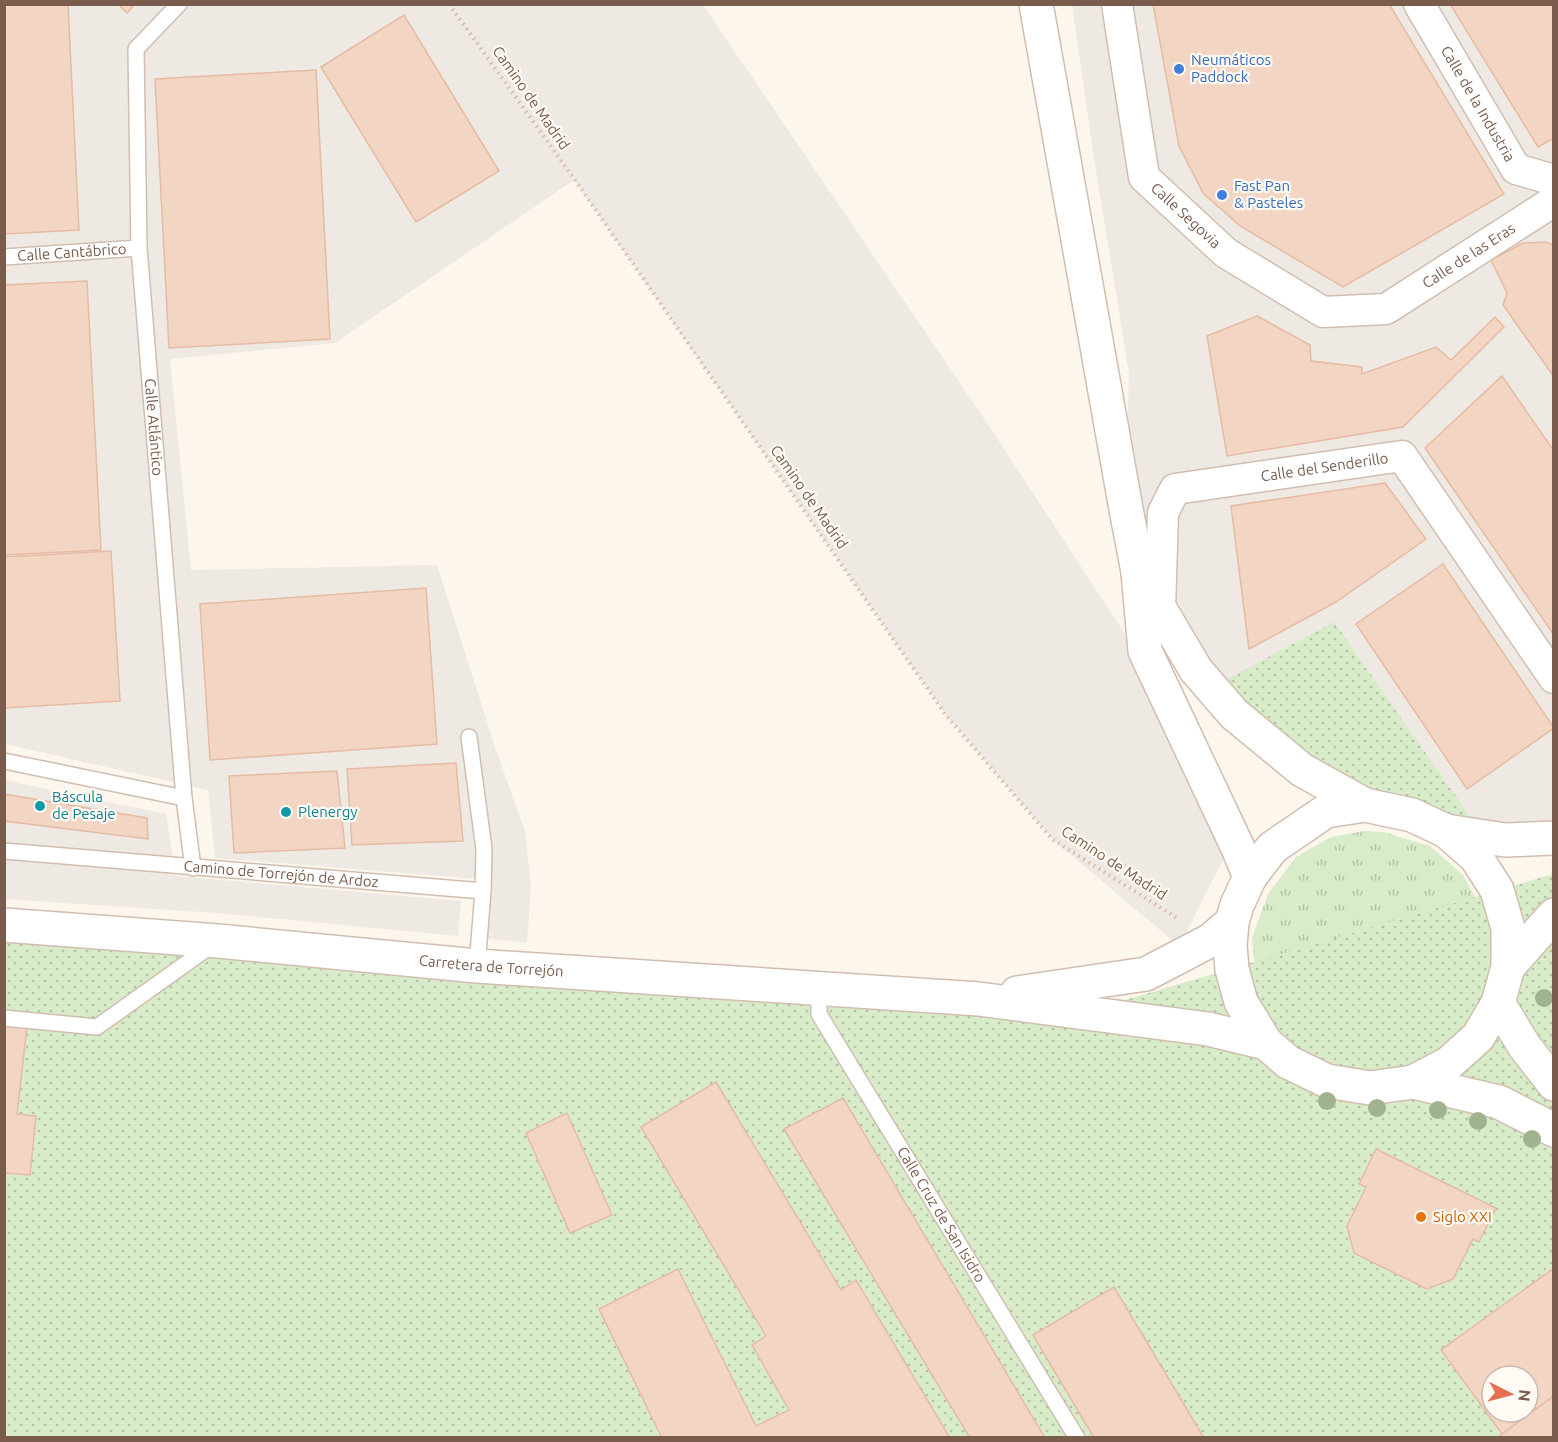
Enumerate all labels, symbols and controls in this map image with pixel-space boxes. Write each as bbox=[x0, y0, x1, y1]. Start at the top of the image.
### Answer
street label: Camino de Madrid bbox=[489, 43, 573, 153]
street label: Calle de la Industria bbox=[1438, 43, 1519, 165]
place label: Neumáticos Paddock bbox=[1191, 51, 1271, 85]
marker: Neumáticos Paddock bbox=[1172, 62, 1186, 76]
place label: Fast Pan & Pasteles bbox=[1234, 177, 1303, 211]
street label: Calle Segovia bbox=[1148, 179, 1224, 252]
marker: Fast Pan & Pasteles bbox=[1215, 188, 1229, 202]
street label: Calle de las Eras bbox=[1419, 219, 1518, 291]
street label: Calle Cantábrico bbox=[17, 240, 127, 264]
street label: Calle Atlántico bbox=[142, 378, 167, 477]
street label: Camino de Madrid bbox=[767, 442, 851, 552]
street label: Calle del Senderillo bbox=[1260, 449, 1389, 484]
place label: Báscula de Pesaje bbox=[52, 788, 116, 822]
marker: Báscula de Pesaje bbox=[33, 799, 47, 813]
place label: Plenergy bbox=[298, 803, 358, 820]
marker: Plenergy bbox=[279, 805, 293, 819]
street label: Camino de Madrid bbox=[1058, 822, 1170, 903]
street label: Camino de Torrejón de Ardoz bbox=[183, 857, 379, 890]
street label: Carretera de Torrejón bbox=[418, 951, 564, 980]
street label: Calle Cruz de San Isidro bbox=[894, 1144, 989, 1285]
place label: Siglo XXI bbox=[1433, 1208, 1492, 1225]
marker: Siglo XXI bbox=[1414, 1210, 1428, 1224]
north arrow bbox=[1480, 1364, 1540, 1424]
text: N bbox=[1515, 1389, 1534, 1402]

